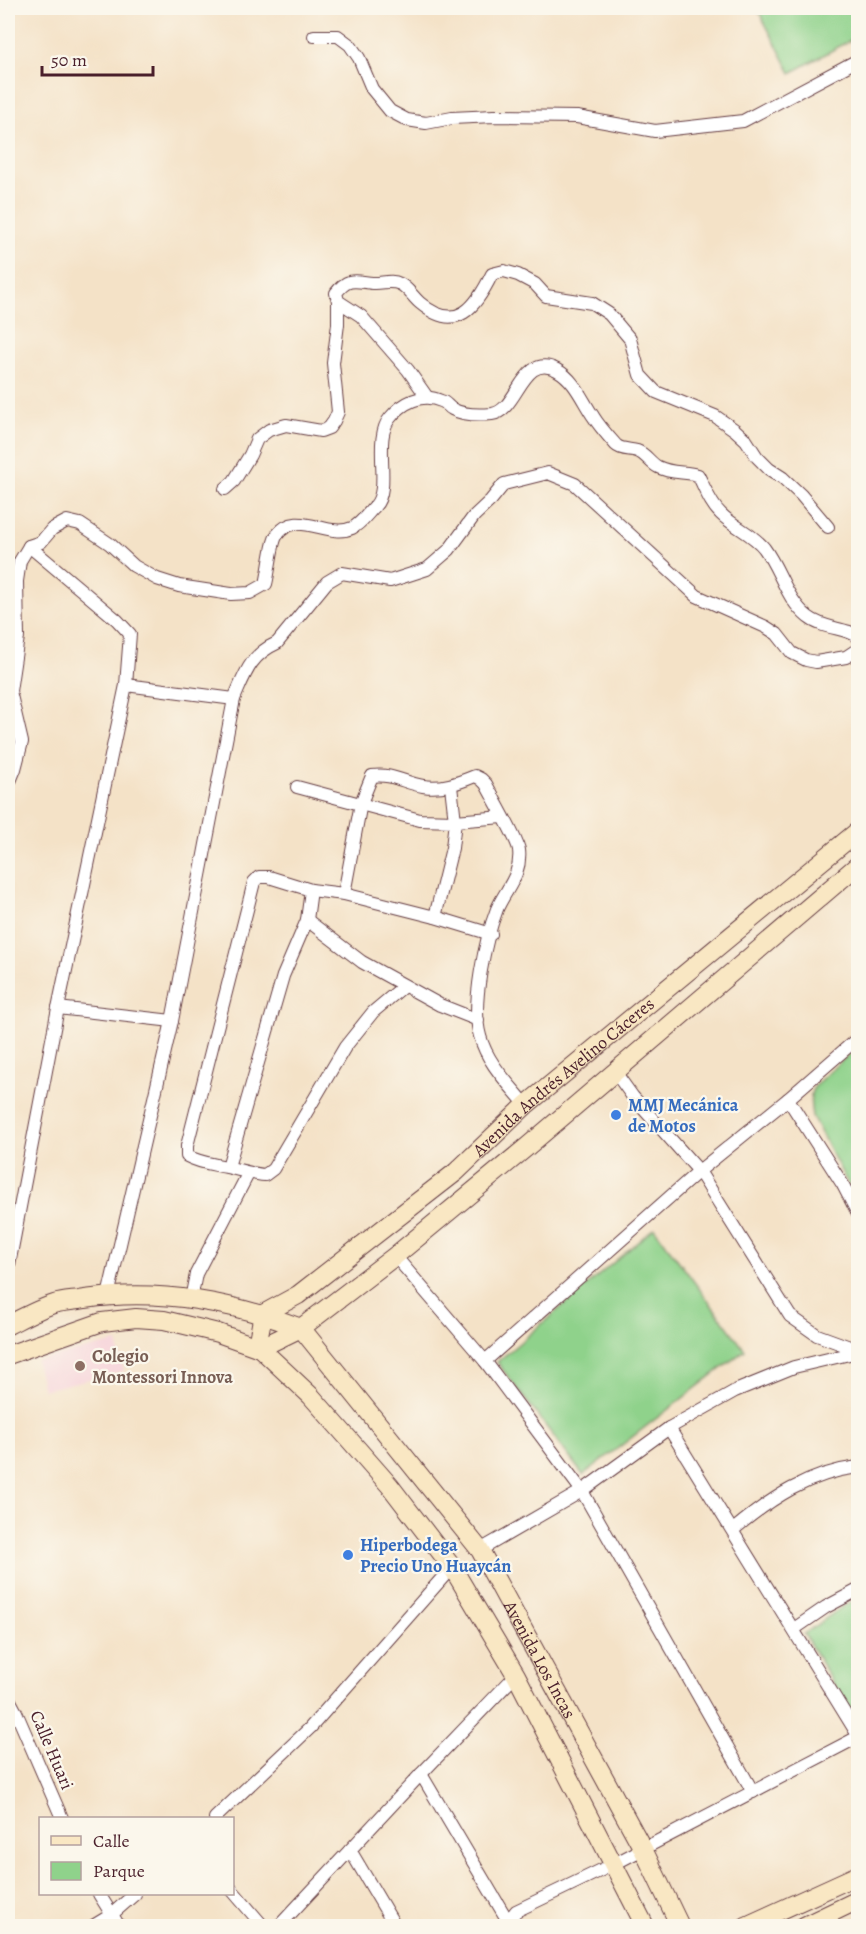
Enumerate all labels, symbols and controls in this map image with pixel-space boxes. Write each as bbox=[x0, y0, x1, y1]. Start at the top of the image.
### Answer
scale bar bbox=[42, 39, 153, 77]
text: 50 m bbox=[51, 48, 87, 72]
street label: Avenida Andrés Avelino Cáceres bbox=[467, 992, 659, 1163]
place label: MMJ Mecánica de Motos bbox=[628, 1093, 739, 1138]
marker: MMJ Mecánica de Motos bbox=[609, 1108, 623, 1122]
place label: Colegio Montessori Innova bbox=[92, 1344, 233, 1389]
marker: Colegio Montessori Innova bbox=[73, 1359, 87, 1373]
place label: Hiperbodega Precio Uno Huaycán bbox=[360, 1533, 511, 1578]
marker: Hiperbodega Precio Uno Huaycán bbox=[341, 1548, 355, 1562]
street label: Avenida Los Incas bbox=[497, 1596, 582, 1723]
street label: Calle Huari bbox=[25, 1707, 79, 1793]
legend bbox=[39, 1817, 234, 1895]
text: Calle bbox=[93, 1829, 130, 1853]
text: Parque bbox=[93, 1859, 145, 1883]

